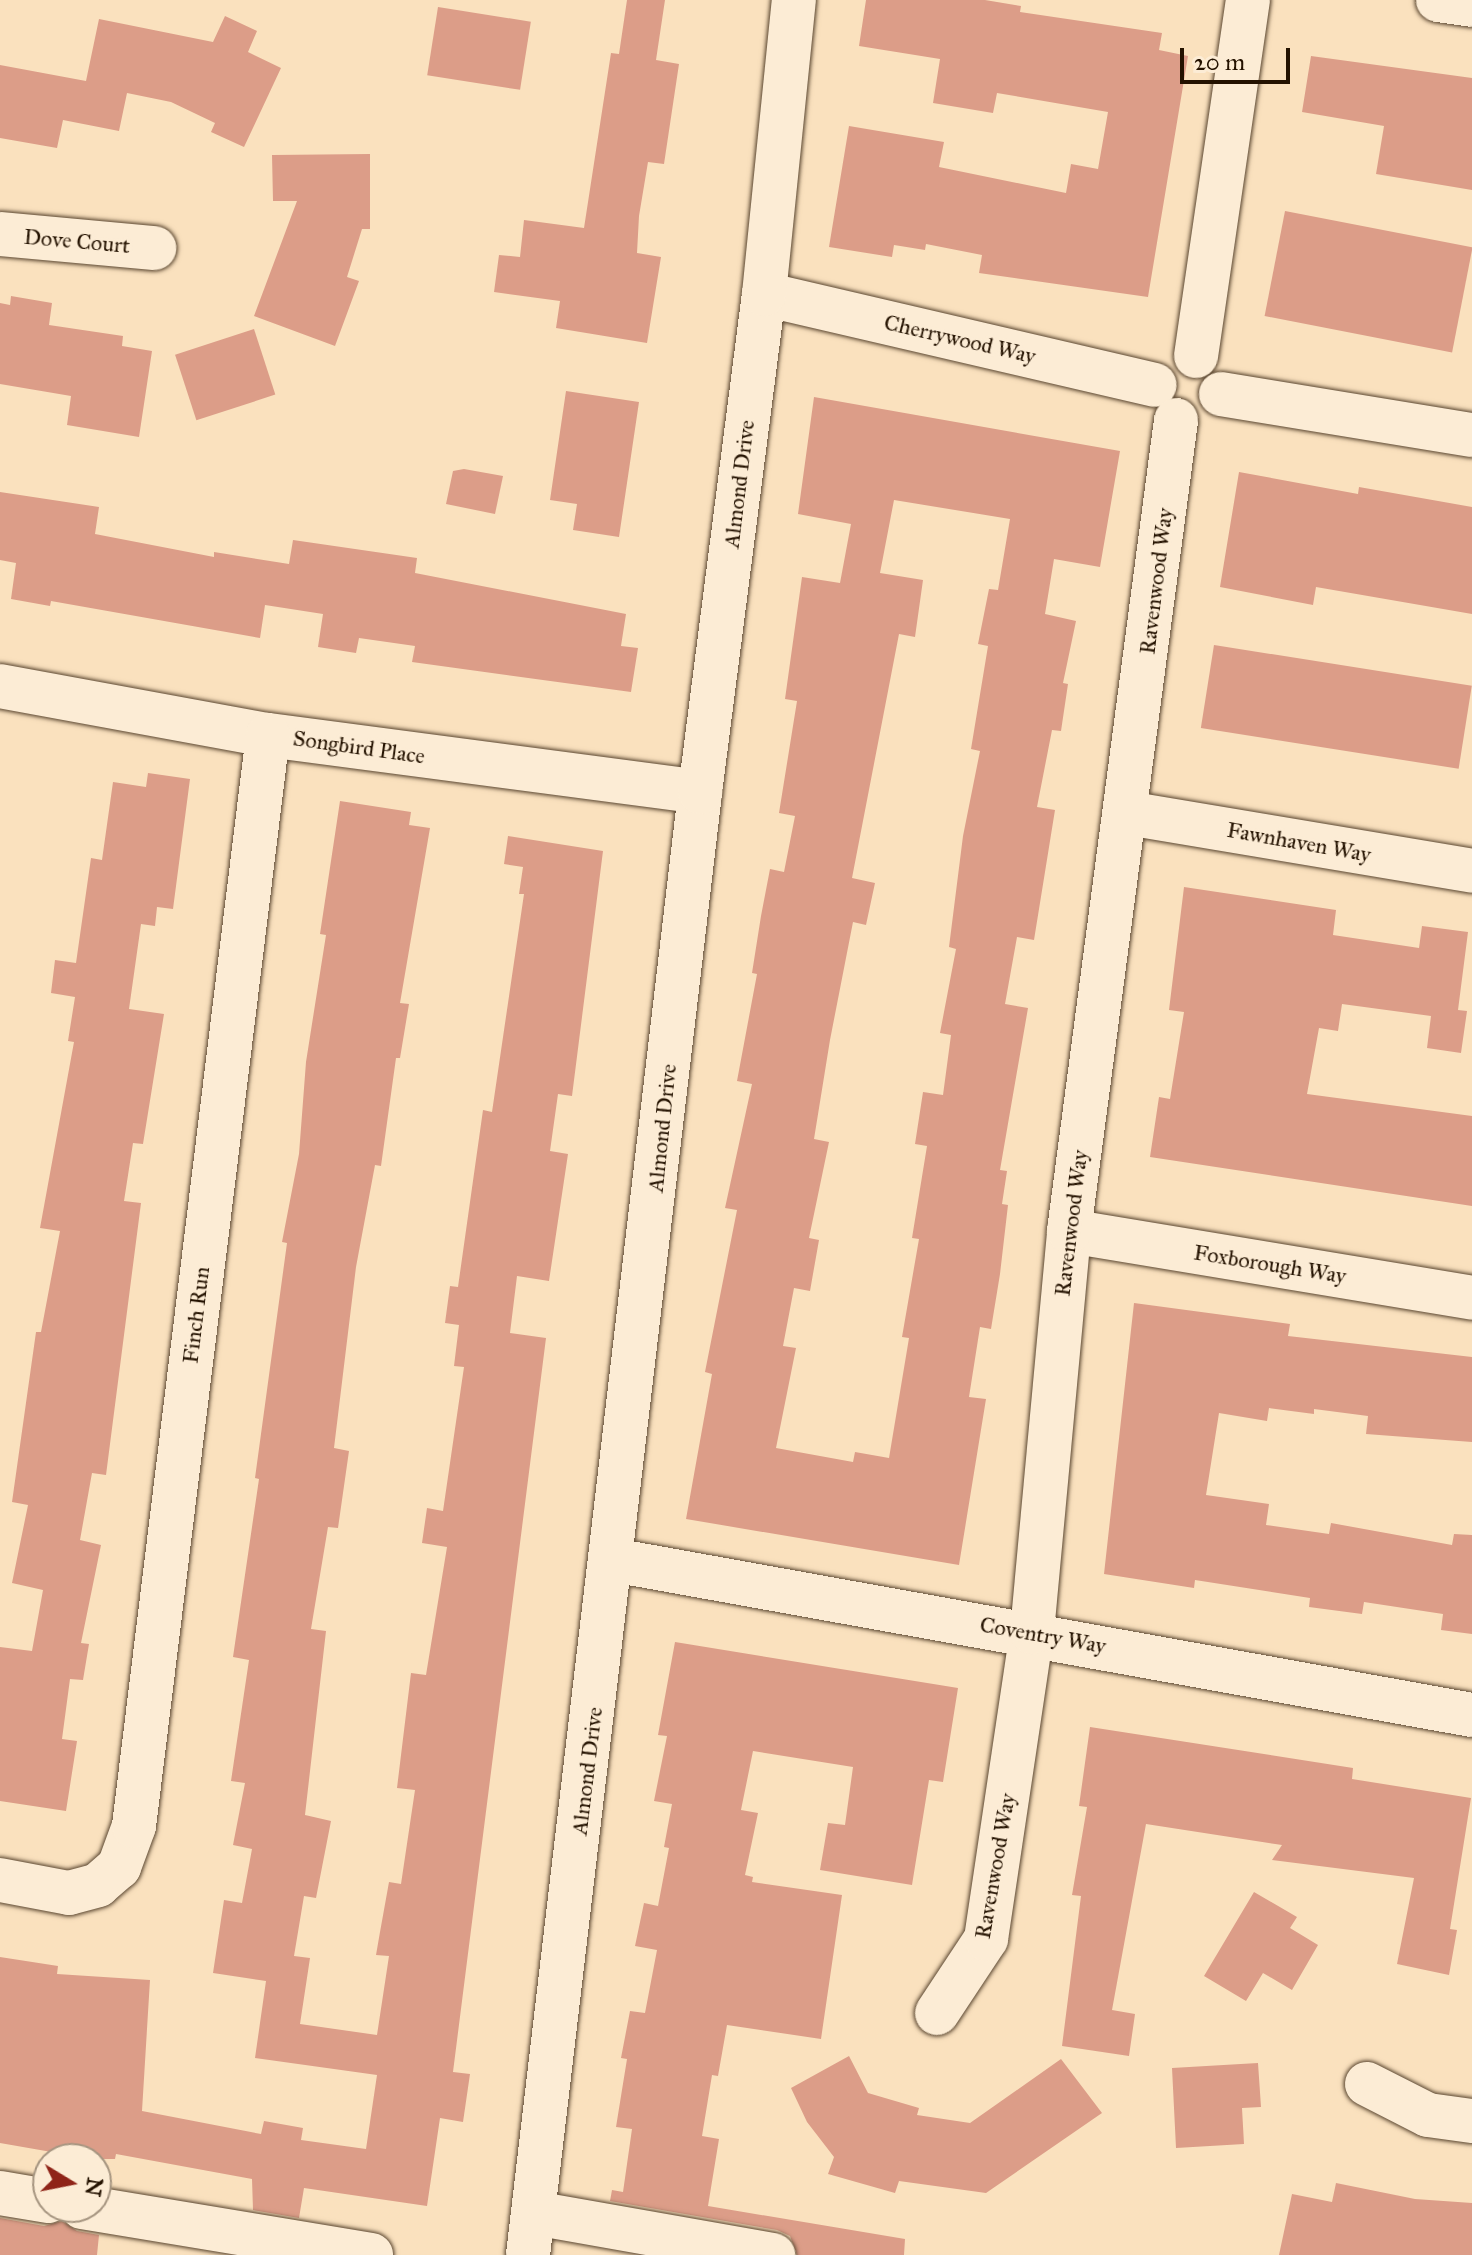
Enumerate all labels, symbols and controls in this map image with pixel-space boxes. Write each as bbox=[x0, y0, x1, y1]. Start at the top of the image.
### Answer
scale bar bbox=[1184, 32, 1294, 82]
text: 20 m bbox=[1194, 47, 1245, 77]
street label: Dove Court bbox=[23, 223, 131, 259]
street label: Cherrywood Way bbox=[882, 309, 1038, 369]
street label: Almond Drive bbox=[718, 418, 760, 550]
street label: Ravenwood Way bbox=[1134, 506, 1178, 656]
street label: Songbird Place bbox=[291, 725, 427, 769]
street label: Fawnhaven Way bbox=[1225, 816, 1373, 868]
street label: Almond Drive bbox=[642, 1062, 682, 1194]
street label: Ravenwood Way bbox=[1049, 1148, 1093, 1298]
street label: Foxborough Way bbox=[1192, 1239, 1348, 1289]
street label: Finch Run bbox=[177, 1265, 215, 1365]
street label: Coventry Way bbox=[978, 1611, 1108, 1659]
street label: Almond Drive bbox=[566, 1705, 608, 1837]
street label: Ravenwood Way bbox=[969, 1791, 1021, 1941]
north arrow bbox=[32, 2143, 112, 2223]
text: N bbox=[79, 2175, 109, 2198]

